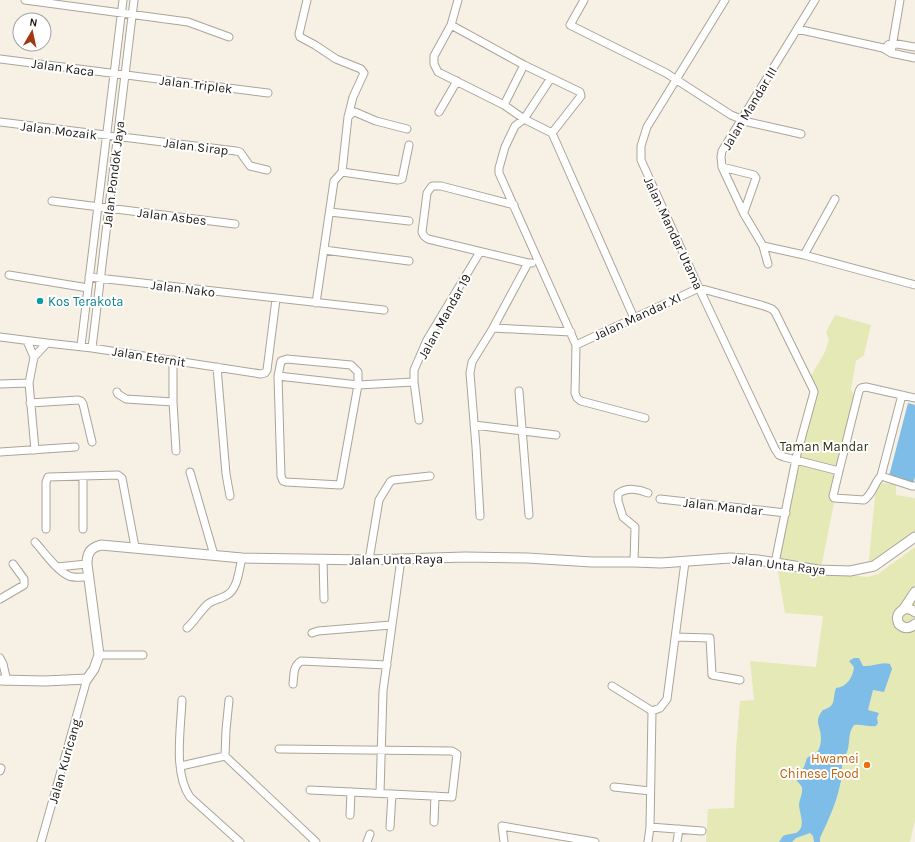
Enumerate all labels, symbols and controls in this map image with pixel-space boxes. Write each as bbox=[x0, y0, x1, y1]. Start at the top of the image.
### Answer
north arrow bbox=[12, 12, 52, 52]
text: N bbox=[29, 16, 38, 30]
street label: Jalan Kaca bbox=[31, 56, 95, 79]
street label: Jalan Mandar III bbox=[719, 64, 780, 152]
street label: Jalan Triplek bbox=[159, 73, 233, 96]
street label: Jalan Mozaik bbox=[20, 118, 98, 143]
street label: Jalan Pondok Jaya bbox=[100, 120, 127, 228]
street label: Jalan Sirap bbox=[163, 135, 229, 158]
street label: Jalan Mandar Utama bbox=[641, 174, 706, 292]
street label: Jalan Asbes bbox=[136, 205, 208, 228]
street label: Jalan Mandar 19 bbox=[415, 271, 474, 361]
street label: Jalan Nako bbox=[150, 277, 216, 300]
street label: Jalan Mandar XI bbox=[591, 290, 683, 343]
place label: Kos Terakota bbox=[48, 294, 123, 309]
marker: Kos Terakota bbox=[35, 296, 45, 306]
street label: Jalan Eternit bbox=[111, 343, 187, 370]
park label: Taman Mandar bbox=[780, 439, 868, 454]
street label: Jalan Mandar bbox=[683, 495, 764, 518]
street label: Jalan Unta Raya bbox=[349, 551, 443, 568]
street label: Jalan Unta Raya bbox=[731, 551, 826, 578]
street label: Jalan Kuricang bbox=[45, 716, 84, 805]
place label: Hwamei Chinese Food bbox=[780, 751, 859, 781]
marker: Hwamei Chinese Food bbox=[862, 760, 872, 770]

